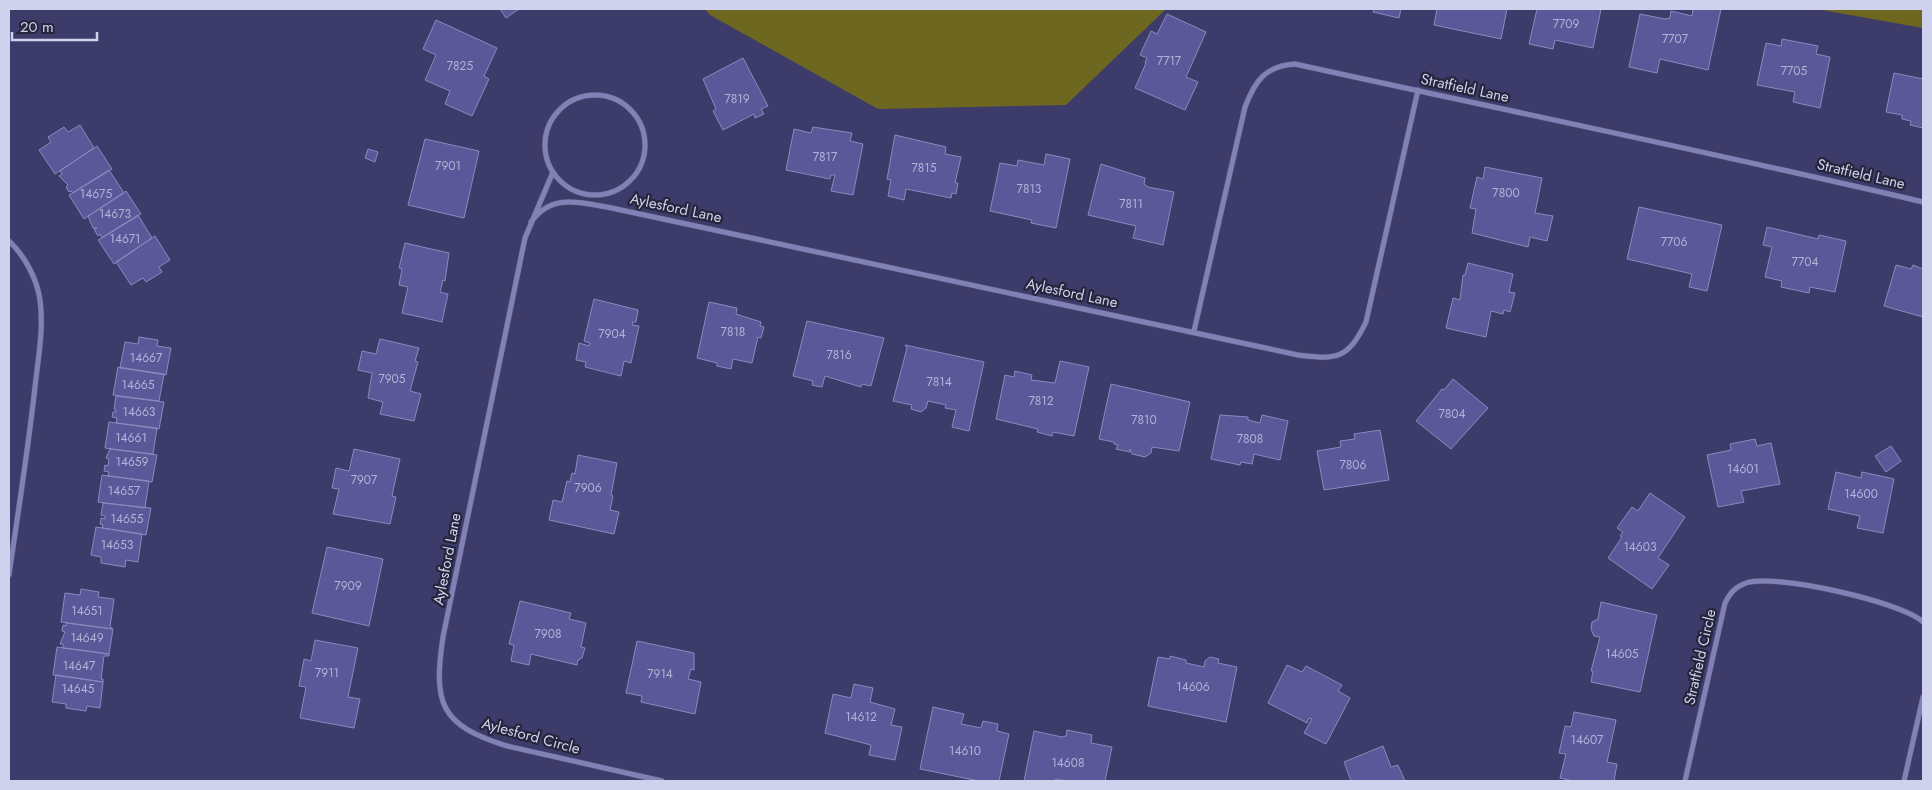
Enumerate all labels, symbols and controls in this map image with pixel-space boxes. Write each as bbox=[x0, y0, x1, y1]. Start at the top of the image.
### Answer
scale bar bbox=[12, 10, 98, 42]
house number: 7709 bbox=[1553, 15, 1579, 33]
text: 20 m bbox=[20, 16, 54, 38]
house number: 7707 bbox=[1662, 30, 1689, 48]
house number: 7717 bbox=[1157, 52, 1182, 70]
house number: 7825 bbox=[447, 57, 473, 75]
house number: 7705 bbox=[1781, 62, 1808, 80]
street label: Stratfield Lane bbox=[1419, 68, 1511, 108]
house number: 7819 bbox=[724, 90, 750, 108]
house number: 7817 bbox=[813, 148, 838, 166]
street label: Stratfield Lane bbox=[1815, 153, 1907, 195]
house number: 7901 bbox=[435, 157, 461, 175]
house number: 7815 bbox=[911, 159, 937, 177]
house number: 7813 bbox=[1017, 180, 1042, 198]
house number: 7800 bbox=[1492, 184, 1520, 202]
house number: 14675 bbox=[80, 185, 112, 203]
street label: Aylesford Lane bbox=[628, 188, 724, 229]
house number: 7811 bbox=[1119, 195, 1143, 213]
house number: 14673 bbox=[99, 205, 132, 223]
house number: 14671 bbox=[109, 230, 141, 248]
house number: 7706 bbox=[1661, 233, 1687, 251]
house number: 7704 bbox=[1792, 253, 1818, 271]
street label: Aylesford Lane bbox=[1024, 273, 1120, 314]
house number: 7818 bbox=[721, 323, 745, 341]
house number: 7904 bbox=[598, 325, 626, 343]
house number: 7816 bbox=[826, 346, 852, 364]
house number: 14667 bbox=[130, 349, 163, 367]
house number: 7905 bbox=[378, 370, 406, 388]
house number: 7814 bbox=[926, 373, 952, 391]
house number: 14665 bbox=[122, 376, 155, 394]
house number: 7812 bbox=[1028, 392, 1054, 410]
house number: 14663 bbox=[123, 403, 156, 421]
house number: 7804 bbox=[1438, 405, 1466, 423]
house number: 7810 bbox=[1131, 411, 1157, 429]
house number: 14661 bbox=[115, 429, 147, 447]
house number: 7808 bbox=[1237, 430, 1263, 448]
house number: 14659 bbox=[116, 453, 149, 471]
house number: 7806 bbox=[1340, 456, 1367, 474]
house number: 14601 bbox=[1727, 460, 1759, 478]
house number: 7907 bbox=[351, 471, 378, 489]
house number: 7906 bbox=[574, 479, 602, 497]
house number: 14657 bbox=[108, 482, 141, 500]
house number: 14600 bbox=[1844, 485, 1878, 503]
house number: 14655 bbox=[111, 510, 144, 528]
street label: Aylesford Lane bbox=[427, 511, 467, 607]
house number: 14653 bbox=[101, 536, 134, 554]
house number: 14603 bbox=[1623, 538, 1657, 556]
house number: 7909 bbox=[334, 577, 362, 595]
house number: 14651 bbox=[71, 602, 103, 620]
street label: Stratfield Circle bbox=[1678, 607, 1722, 707]
house number: 7908 bbox=[535, 625, 561, 643]
house number: 14649 bbox=[70, 629, 104, 647]
house number: 14605 bbox=[1605, 645, 1639, 663]
house number: 14647 bbox=[63, 657, 96, 675]
house number: 7911 bbox=[315, 664, 339, 682]
house number: 7914 bbox=[647, 665, 673, 683]
house number: 14606 bbox=[1176, 678, 1210, 696]
house number: 14645 bbox=[61, 680, 95, 698]
house number: 14612 bbox=[845, 708, 877, 726]
street label: Aylesford Circle bbox=[479, 712, 583, 760]
house number: 14607 bbox=[1571, 731, 1604, 749]
house number: 14610 bbox=[949, 742, 981, 760]
house number: 14608 bbox=[1051, 754, 1085, 772]

